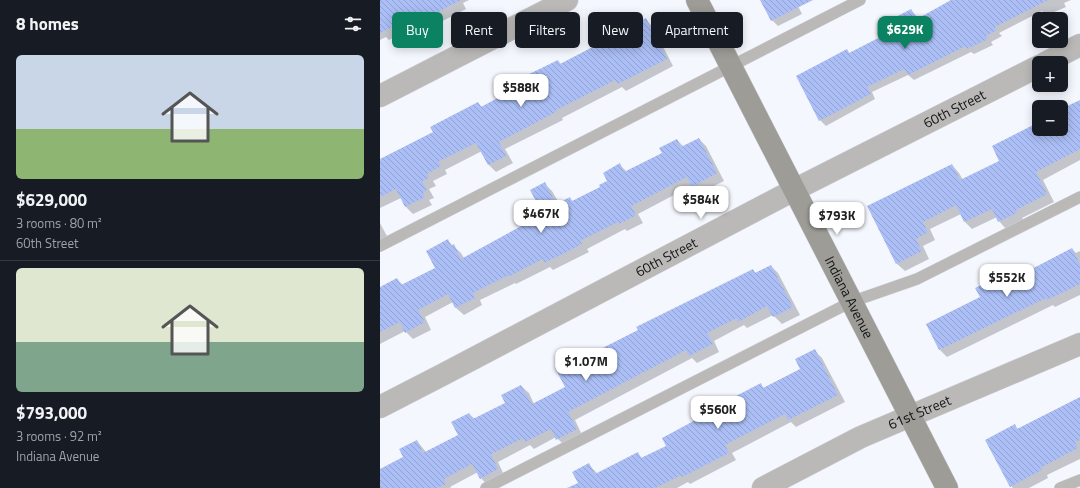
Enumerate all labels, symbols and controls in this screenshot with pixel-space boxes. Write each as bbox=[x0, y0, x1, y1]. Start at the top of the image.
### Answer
text: 8 homes bbox=[16, 11, 79, 37]
chip: Buy bbox=[392, 12, 443, 48]
chip: Rent bbox=[451, 12, 507, 48]
chip: Filters bbox=[515, 12, 580, 48]
chip: New bbox=[588, 12, 643, 48]
chip: Apartment bbox=[651, 12, 743, 48]
map controls bbox=[1032, 12, 1068, 136]
button: layers bbox=[1032, 12, 1068, 48]
icon: filters bbox=[342, 13, 364, 35]
pin: $629K bbox=[877, 16, 933, 50]
text: $629K bbox=[887, 19, 923, 39]
button: + bbox=[1032, 56, 1068, 92]
pin: $588K bbox=[493, 74, 549, 108]
text: $588K bbox=[503, 77, 539, 97]
icon: home bbox=[154, 81, 226, 153]
street label: 60th Street bbox=[919, 84, 989, 133]
button: − bbox=[1032, 100, 1068, 136]
pin: $584K bbox=[673, 186, 729, 220]
text: $629,000 bbox=[16, 187, 87, 213]
text: $584K bbox=[683, 189, 719, 209]
pin: $467K bbox=[513, 200, 569, 234]
pin: $793K bbox=[809, 202, 865, 236]
text: $467K bbox=[523, 203, 559, 223]
text: $793K bbox=[819, 205, 855, 225]
text: 3 rooms · 80 m² bbox=[16, 213, 102, 233]
street label: 60th Street bbox=[631, 232, 701, 282]
text: 60th Street bbox=[16, 233, 78, 253]
street label: Indiana Avenue bbox=[820, 252, 880, 342]
pin: $552K bbox=[979, 264, 1035, 298]
text: $552K bbox=[989, 267, 1025, 287]
icon: home bbox=[154, 294, 226, 366]
pin: $1.07M bbox=[553, 348, 619, 382]
text: $1.07M bbox=[564, 351, 608, 371]
street label: 61st Street bbox=[885, 389, 954, 434]
pin: $560K bbox=[690, 396, 746, 430]
text: $560K bbox=[700, 399, 736, 419]
text: $793,000 bbox=[16, 400, 87, 426]
text: 3 rooms · 92 m² bbox=[16, 426, 102, 446]
text: Indiana Avenue bbox=[16, 446, 99, 466]

